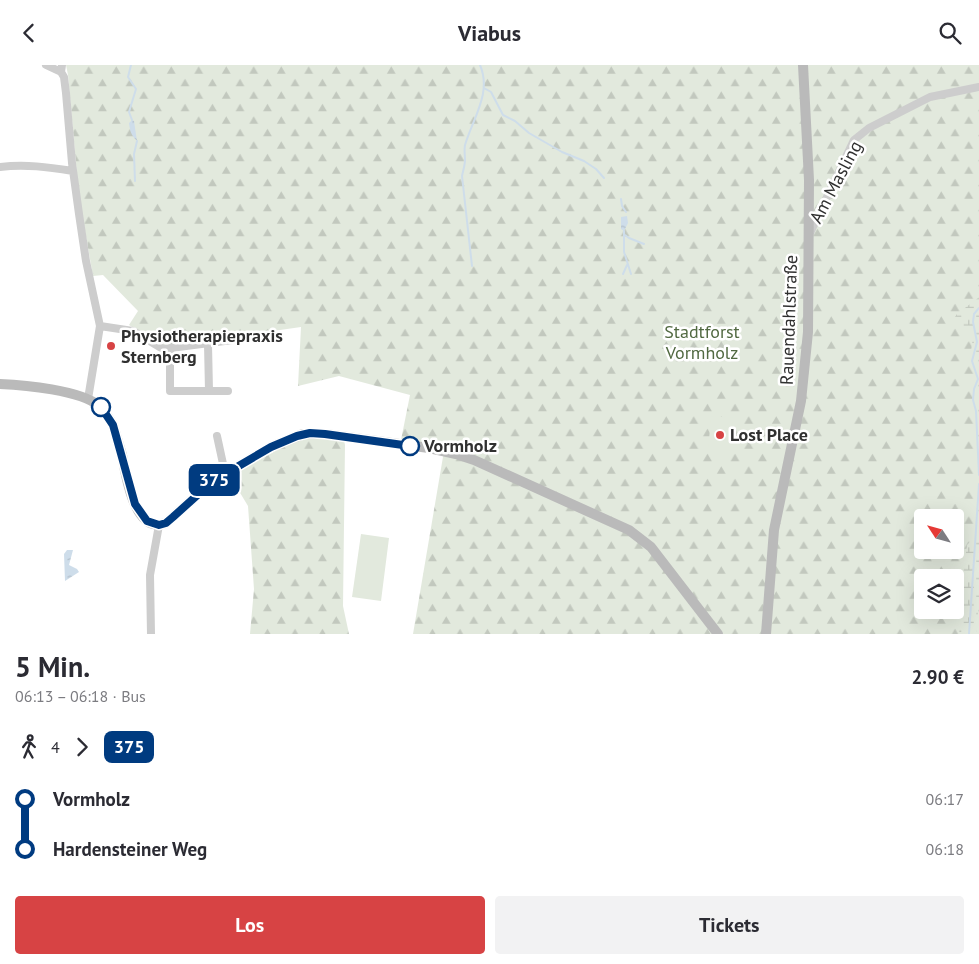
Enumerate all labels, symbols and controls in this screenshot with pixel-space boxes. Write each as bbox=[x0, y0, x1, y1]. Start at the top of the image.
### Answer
icon: back bbox=[15, 19, 43, 47]
text: Viabus bbox=[458, 19, 521, 47]
icon: search bbox=[936, 19, 964, 47]
street label: Am Masling bbox=[804, 137, 867, 227]
street label: Rauendahlstraße bbox=[775, 254, 802, 386]
park label: Stadtforst Vormholz bbox=[664, 320, 740, 364]
place label: Physiotherapiepraxis Sternberg bbox=[121, 324, 283, 368]
marker: Physiotherapiepraxis Sternberg bbox=[105, 340, 117, 352]
unlabelled marker bbox=[91, 397, 111, 417]
place label: Lost Place bbox=[730, 423, 808, 446]
marker: Lost Place bbox=[714, 429, 726, 441]
place label: Vormholz bbox=[423, 434, 497, 457]
marker: Vormholz bbox=[400, 436, 420, 456]
line badge: 375 bbox=[185, 464, 243, 496]
text: 375 bbox=[199, 468, 229, 491]
north arrow bbox=[914, 509, 964, 559]
map controls bbox=[914, 509, 964, 619]
button: layers bbox=[914, 569, 964, 619]
text: 5 Min. bbox=[15, 648, 90, 685]
text: 2.90 € bbox=[911, 665, 964, 689]
text: 06:13 – 06:18 · Bus bbox=[15, 686, 146, 706]
icon: walk bbox=[15, 733, 43, 761]
icon: forward bbox=[68, 733, 96, 761]
text: 375 bbox=[114, 735, 144, 758]
text: 4 bbox=[51, 737, 60, 757]
text: Vormholz bbox=[53, 787, 130, 811]
text: 06:17 bbox=[926, 789, 964, 809]
text: Hardensteiner Weg bbox=[53, 837, 207, 861]
text: 06:18 bbox=[926, 839, 964, 859]
button: Los bbox=[15, 896, 485, 954]
button: Tickets bbox=[495, 896, 964, 954]

